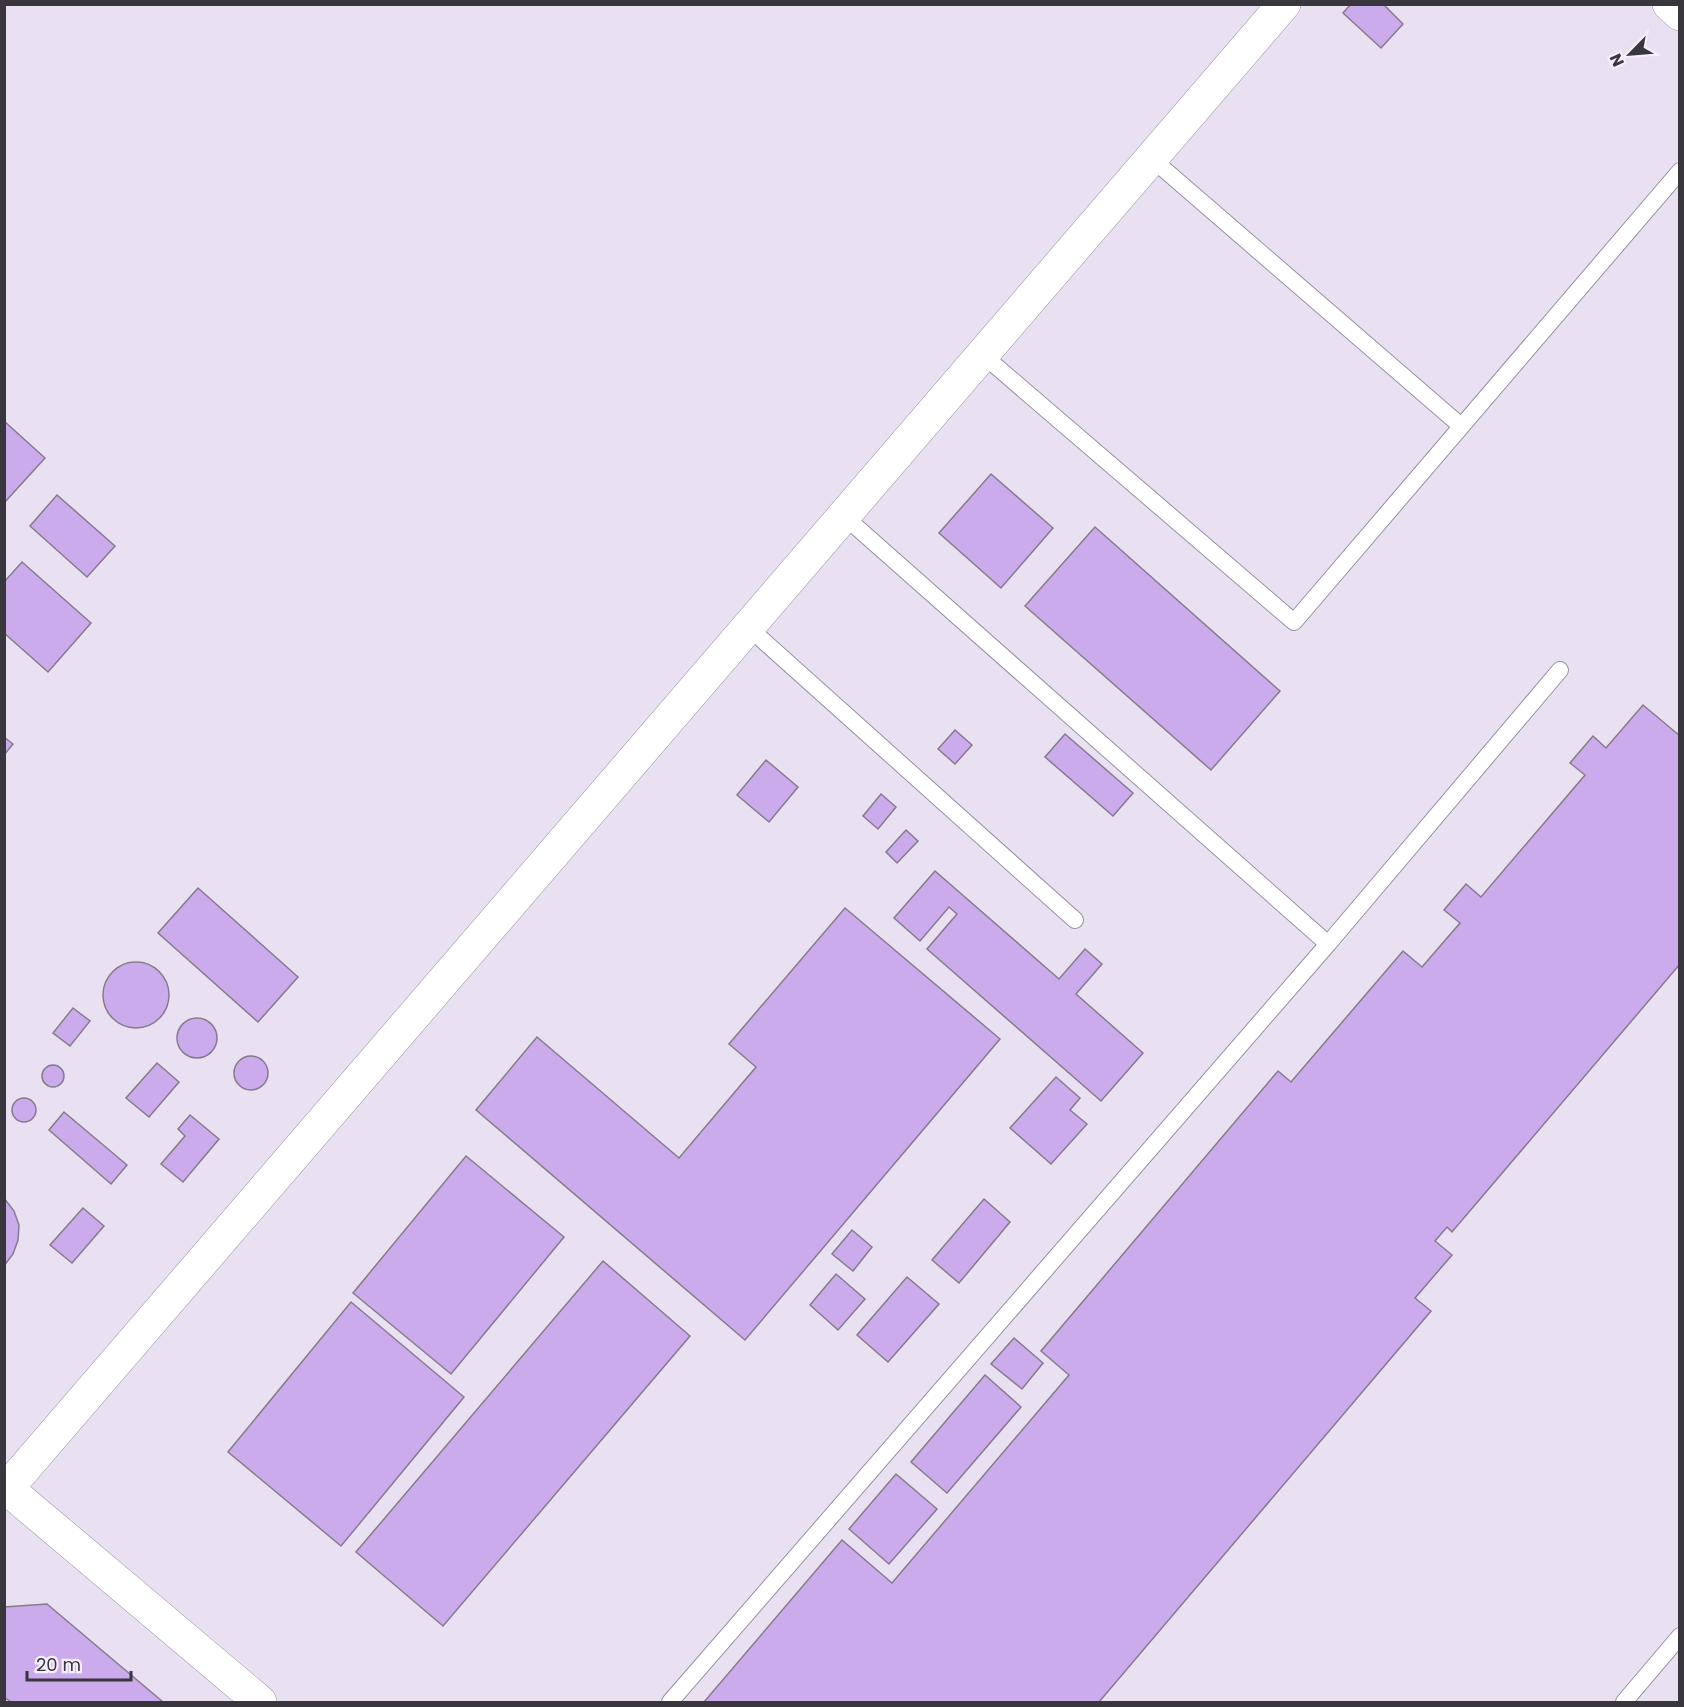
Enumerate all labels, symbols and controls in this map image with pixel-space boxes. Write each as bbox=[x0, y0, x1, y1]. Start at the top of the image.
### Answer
north arrow bbox=[1600, 24, 1660, 84]
text: N bbox=[1604, 50, 1630, 70]
scale bar bbox=[27, 1644, 130, 1682]
text: 20 m bbox=[36, 1652, 81, 1677]

